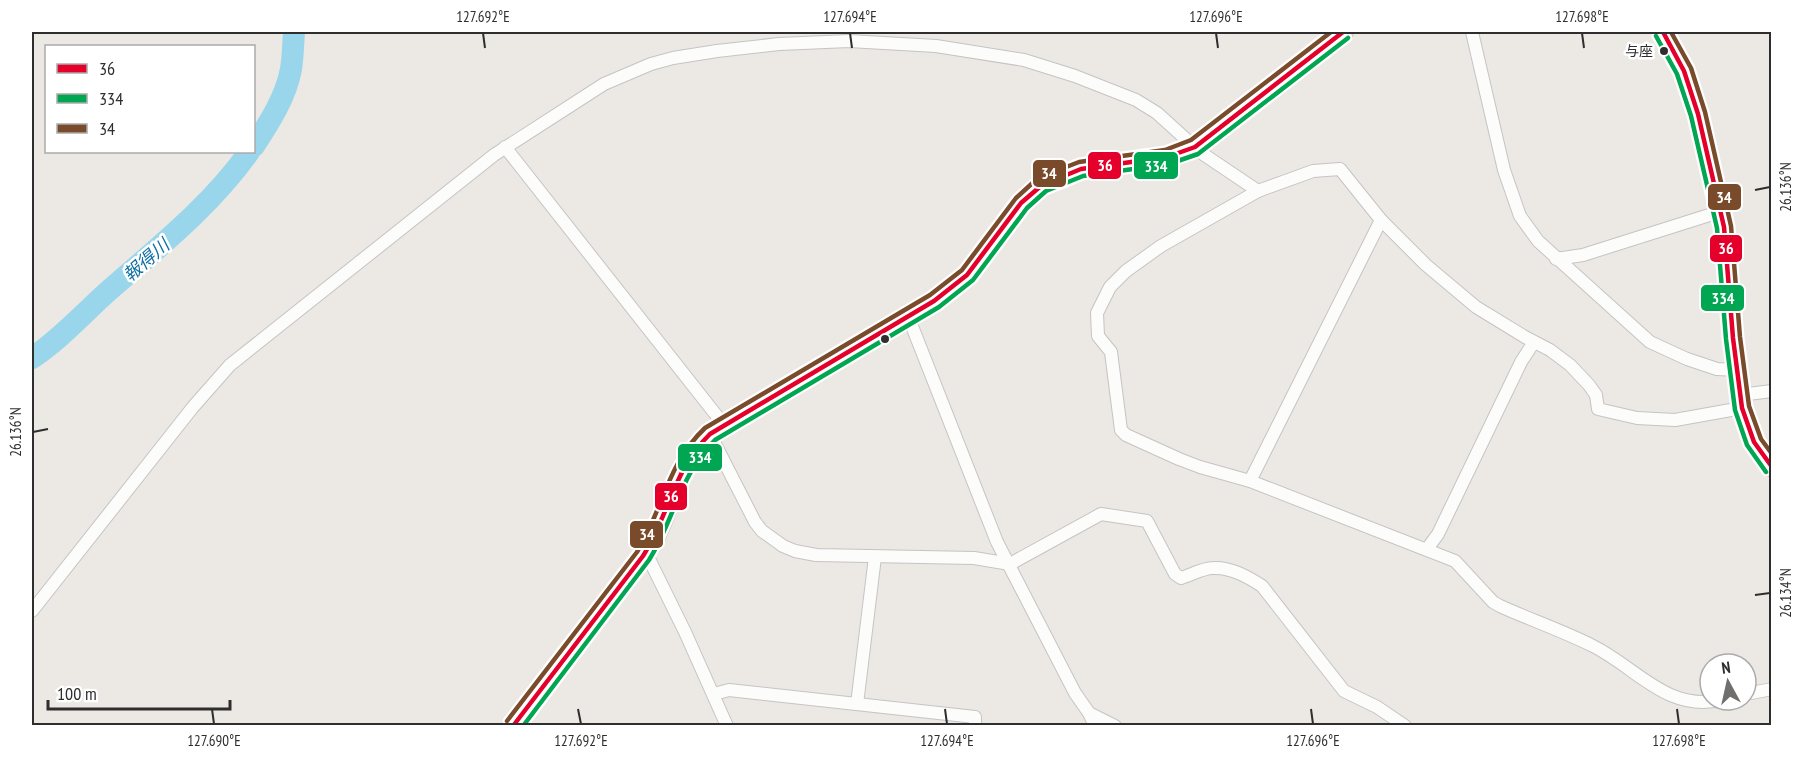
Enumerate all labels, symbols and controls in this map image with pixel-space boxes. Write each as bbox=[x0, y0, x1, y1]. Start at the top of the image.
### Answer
text: 127.692°E bbox=[456, 7, 510, 26]
text: 127.694°E bbox=[823, 7, 877, 26]
text: 127.696°E bbox=[1189, 7, 1243, 26]
text: 127.698°E bbox=[1555, 7, 1609, 26]
place label: 与座 bbox=[1625, 42, 1653, 60]
legend bbox=[45, 45, 255, 153]
marker: 与座 bbox=[1658, 45, 1670, 57]
text: 36 bbox=[99, 57, 115, 80]
text: 334 bbox=[99, 87, 123, 110]
text: 34 bbox=[99, 117, 115, 140]
line badge: 36 bbox=[1087, 151, 1122, 180]
line badge: 334 bbox=[1133, 151, 1179, 180]
text: 36 bbox=[1097, 155, 1113, 175]
text: 334 bbox=[1145, 156, 1168, 176]
line badge: 34 bbox=[1032, 159, 1067, 188]
text: 26.136°N bbox=[1776, 162, 1795, 212]
text: 34 bbox=[1041, 163, 1057, 183]
line badge: 34 bbox=[1707, 183, 1742, 211]
text: 34 bbox=[1716, 187, 1732, 207]
water label: 報得川 bbox=[118, 232, 175, 286]
line badge: 36 bbox=[1709, 234, 1743, 263]
text: 36 bbox=[1718, 238, 1734, 258]
line badge: 334 bbox=[1700, 284, 1745, 312]
text: 334 bbox=[1712, 288, 1735, 308]
unlabelled marker bbox=[879, 333, 891, 345]
text: 26.136°N bbox=[6, 407, 25, 457]
line badge: 334 bbox=[677, 443, 723, 472]
text: 334 bbox=[689, 447, 712, 467]
line badge: 36 bbox=[654, 482, 688, 511]
text: 36 bbox=[663, 486, 679, 506]
line badge: 34 bbox=[629, 520, 664, 549]
text: 34 bbox=[639, 524, 655, 544]
text: 26.134°N bbox=[1776, 568, 1795, 618]
north arrow bbox=[1698, 652, 1758, 712]
text: N bbox=[1720, 657, 1732, 678]
scale bar bbox=[48, 673, 230, 711]
text: 100 m bbox=[57, 682, 97, 705]
text: 127.690°E bbox=[187, 731, 241, 750]
text: 127.692°E bbox=[554, 731, 608, 750]
text: 127.694°E bbox=[920, 731, 974, 750]
text: 127.696°E bbox=[1286, 731, 1340, 750]
text: 127.698°E bbox=[1652, 731, 1706, 750]

